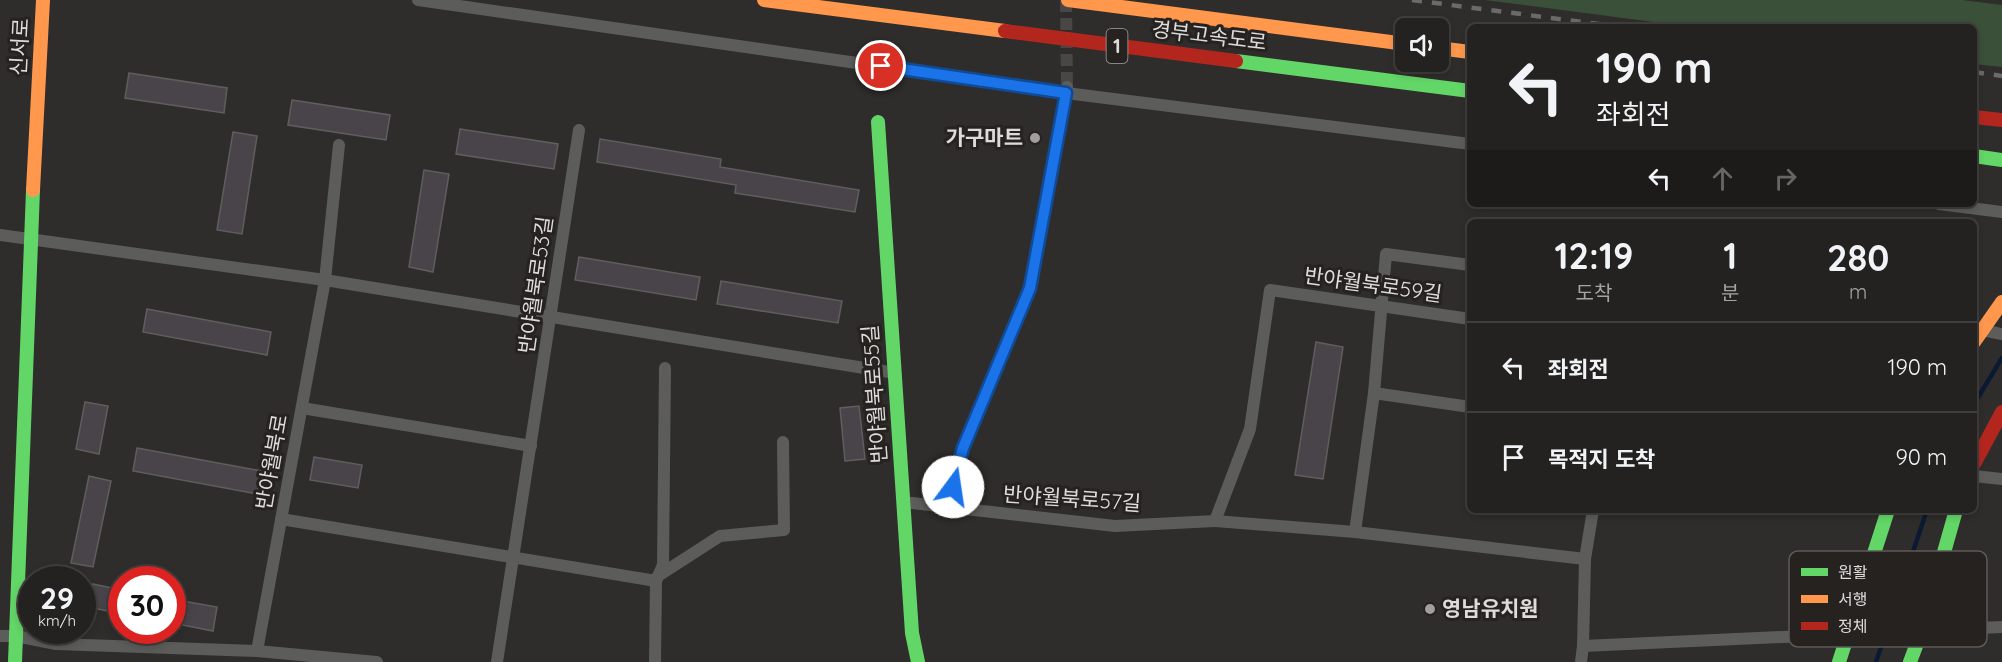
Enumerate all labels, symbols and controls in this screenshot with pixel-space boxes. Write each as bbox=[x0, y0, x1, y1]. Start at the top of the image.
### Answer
street label: 경부고속도로 bbox=[1150, 15, 1268, 55]
street label: 신서로 bbox=[5, 17, 34, 77]
map controls bbox=[1395, 18, 1449, 72]
button: sound bbox=[1395, 18, 1449, 72]
road number: 1 bbox=[1106, 29, 1128, 63]
pin bbox=[855, 40, 906, 91]
text: 190 m bbox=[1596, 41, 1712, 94]
icon: left bbox=[1497, 48, 1575, 126]
icon: arrive bbox=[864, 49, 897, 82]
text: 좌회전 bbox=[1596, 97, 1671, 131]
place label: 가구마트 bbox=[946, 124, 1023, 150]
marker: 가구마트 bbox=[1028, 131, 1042, 145]
icon: left bbox=[1643, 162, 1676, 195]
icon: ahead bbox=[1706, 162, 1739, 195]
icon: right bbox=[1769, 162, 1802, 195]
street label: 반야월북로53길 bbox=[513, 215, 558, 355]
text: 12:19 bbox=[1555, 233, 1633, 278]
text: 1 bbox=[1723, 233, 1737, 278]
text: 280 bbox=[1827, 235, 1889, 280]
street label: 반야월북로59길 bbox=[1302, 261, 1444, 307]
text: m bbox=[1849, 279, 1867, 304]
text: 도착 bbox=[1576, 280, 1612, 305]
text: 분 bbox=[1721, 280, 1739, 305]
street label: 반야월북로55길 bbox=[856, 324, 892, 464]
icon: left bbox=[1497, 351, 1530, 384]
text: 190 m bbox=[1887, 353, 1947, 381]
text: 좌회전 bbox=[1548, 355, 1609, 383]
street label: 반야월북로 bbox=[250, 412, 292, 512]
icon: arrive bbox=[1497, 441, 1530, 474]
text: 90 m bbox=[1896, 443, 1947, 471]
text: 목적지 도착 bbox=[1548, 445, 1655, 473]
position arrow bbox=[921, 455, 985, 519]
street label: 반야월북로57길 bbox=[1002, 480, 1142, 516]
legend bbox=[1789, 551, 1987, 647]
text: 원활 bbox=[1838, 562, 1868, 582]
speed limit sign: 30 bbox=[108, 566, 186, 644]
text: 29 bbox=[40, 579, 74, 617]
text: 서행 bbox=[1838, 589, 1867, 609]
place label: 영남유치원 bbox=[1442, 595, 1539, 621]
marker: 영남유치원 bbox=[1423, 602, 1437, 616]
text: km/h bbox=[38, 611, 76, 630]
text: 정체 bbox=[1838, 616, 1867, 636]

